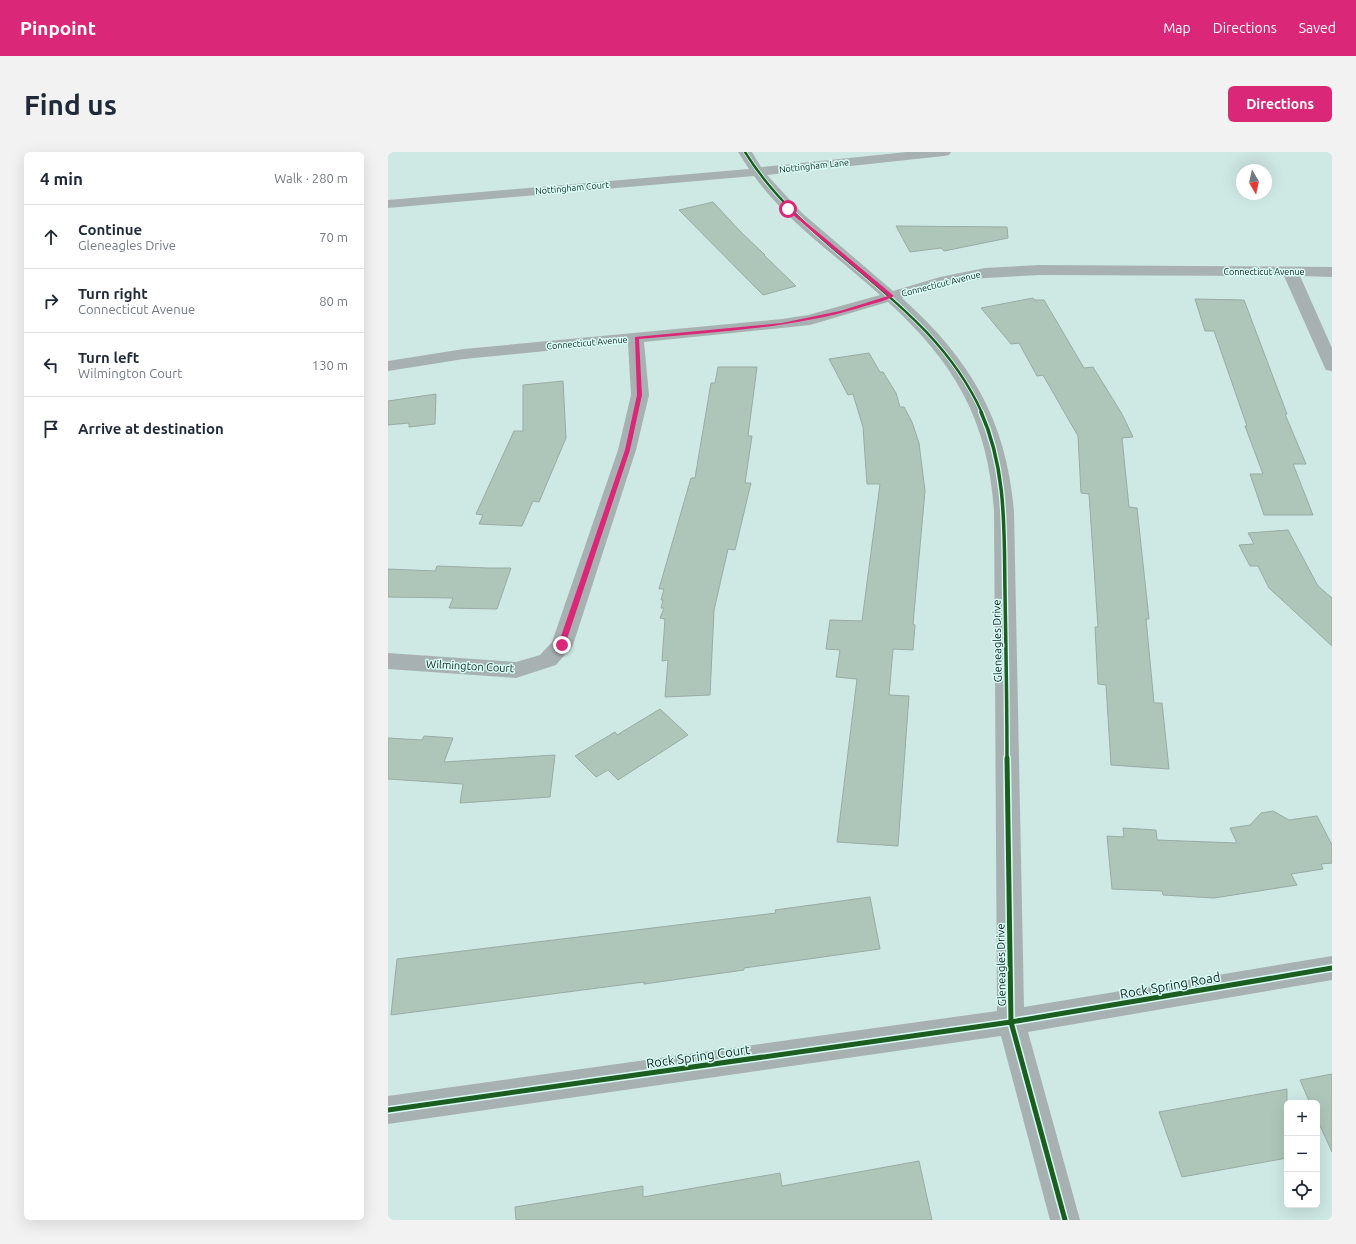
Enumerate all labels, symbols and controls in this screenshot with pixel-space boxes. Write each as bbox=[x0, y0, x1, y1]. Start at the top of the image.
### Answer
text: Pinpoint bbox=[20, 17, 96, 39]
text: Map bbox=[1163, 20, 1191, 36]
text: Directions bbox=[1213, 20, 1277, 36]
text: Saved bbox=[1299, 20, 1336, 36]
button: Directions bbox=[1228, 86, 1332, 122]
text: Find us bbox=[24, 89, 117, 120]
street label: Nottingham Lane bbox=[779, 157, 849, 175]
north arrow bbox=[1236, 164, 1272, 200]
text: 4 min bbox=[40, 169, 83, 188]
text: Walk · 280 m bbox=[274, 171, 348, 185]
street label: Nottingham Court bbox=[535, 180, 610, 196]
route start bbox=[779, 200, 797, 218]
text: Continue bbox=[78, 221, 142, 238]
icon: ahead bbox=[40, 226, 62, 248]
text: 70 m bbox=[319, 230, 348, 244]
text: Gleneagles Drive bbox=[78, 238, 176, 252]
street label: Connecticut Avenue bbox=[1223, 267, 1305, 277]
street label: Connecticut Avenue bbox=[900, 269, 982, 299]
text: Turn right bbox=[78, 285, 148, 302]
icon: right bbox=[40, 290, 62, 312]
text: 80 m bbox=[319, 294, 348, 308]
text: Connecticut Avenue bbox=[78, 302, 195, 316]
street label: Connecticut Avenue bbox=[546, 334, 628, 352]
text: Turn left bbox=[78, 349, 139, 366]
icon: left bbox=[40, 354, 62, 376]
text: 130 m bbox=[312, 358, 348, 372]
text: Wilmington Court bbox=[78, 366, 182, 380]
icon: arrive bbox=[40, 418, 62, 440]
text: Arrive at destination bbox=[78, 420, 224, 437]
street label: Gleneagles Drive bbox=[990, 599, 1004, 683]
route end bbox=[553, 636, 571, 654]
street label: Wilmington Court bbox=[426, 658, 515, 674]
street label: Gleneagles Drive bbox=[994, 923, 1008, 1007]
street label: Rock Spring Road bbox=[1119, 969, 1221, 1001]
street label: Rock Spring Court bbox=[645, 1042, 751, 1070]
map controls bbox=[1284, 1100, 1320, 1208]
button: + bbox=[1284, 1100, 1320, 1136]
button: − bbox=[1284, 1136, 1320, 1172]
button: locate bbox=[1284, 1172, 1320, 1208]

